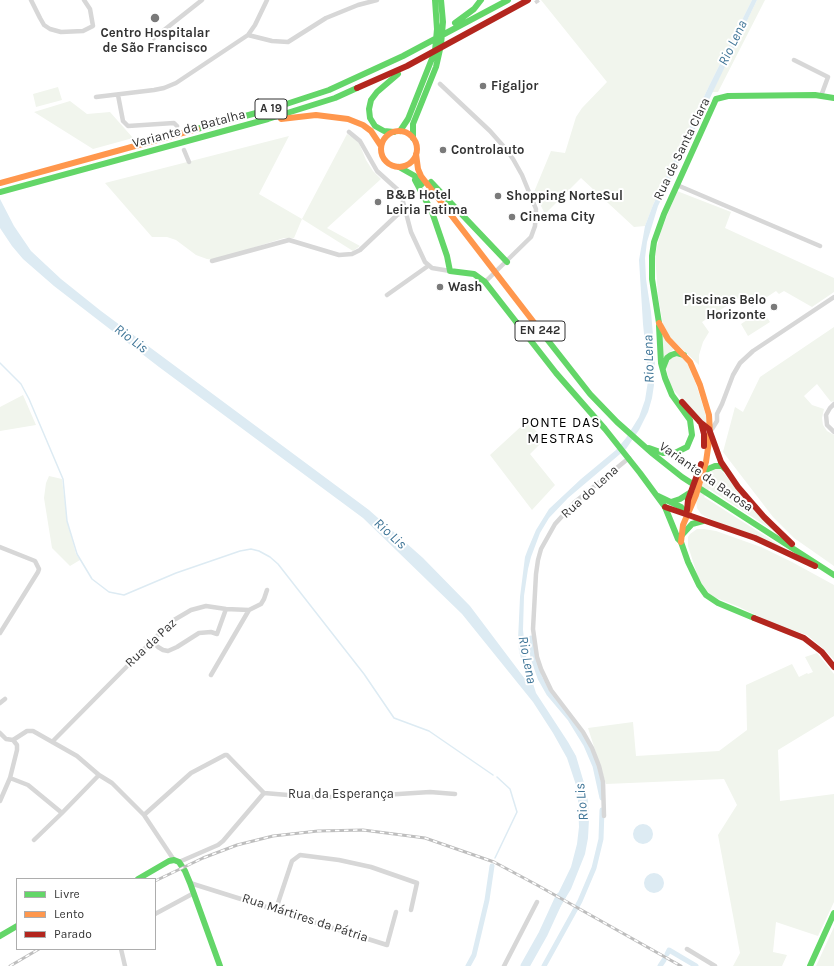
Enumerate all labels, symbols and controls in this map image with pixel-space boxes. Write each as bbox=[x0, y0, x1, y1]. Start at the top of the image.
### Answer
marker: Centro Hospitalar de São Francisco bbox=[149, 12, 161, 24]
water label: Rio Lena bbox=[715, 18, 751, 68]
place label: Centro Hospitalar de São Francisco bbox=[100, 25, 210, 56]
place label: Figaljor bbox=[491, 78, 538, 94]
marker: Figaljor bbox=[478, 81, 488, 91]
street label: Rua de Santa Clara bbox=[650, 95, 714, 203]
road number: A 19 bbox=[255, 99, 287, 119]
street label: Variante da Batalha bbox=[131, 106, 247, 152]
place label: Controlauto bbox=[451, 142, 524, 158]
marker: Controlauto bbox=[438, 145, 448, 155]
place label: B&B Hotel Leiria Fatima bbox=[386, 187, 468, 218]
place label: Shopping NorteSul bbox=[506, 188, 623, 204]
marker: Shopping NorteSul bbox=[493, 191, 503, 201]
marker: B&B Hotel Leiria Fatima bbox=[373, 197, 383, 207]
place label: Cinema City bbox=[520, 209, 595, 225]
marker: Cinema City bbox=[507, 212, 517, 222]
place label: Wash bbox=[448, 279, 482, 295]
marker: Wash bbox=[435, 282, 445, 292]
place label: Piscinas Belo Horizonte bbox=[684, 292, 766, 323]
marker: Piscinas Belo Horizonte bbox=[769, 302, 779, 312]
water label: Rio Lis bbox=[111, 321, 151, 357]
road number: EN 242 bbox=[515, 321, 565, 341]
water label: Rio Lena bbox=[640, 335, 658, 383]
district label: PONTE DAS MESTRAS bbox=[521, 415, 601, 448]
street label: Variante da Barosa bbox=[656, 439, 756, 515]
street label: Rua do Lena bbox=[558, 462, 622, 522]
water label: Rio Lis bbox=[370, 515, 410, 553]
street label: Rua da Paz bbox=[122, 615, 180, 671]
water label: Rio Lena bbox=[514, 635, 540, 685]
water label: Rio Lis bbox=[572, 782, 592, 822]
street label: Rua da Esperança bbox=[288, 786, 394, 802]
legend bbox=[16, 878, 156, 950]
text: Livre bbox=[54, 887, 80, 901]
street label: Rua Mártires da Pátria bbox=[240, 890, 370, 946]
text: Lento bbox=[54, 907, 84, 921]
text: Parado bbox=[54, 927, 92, 941]

